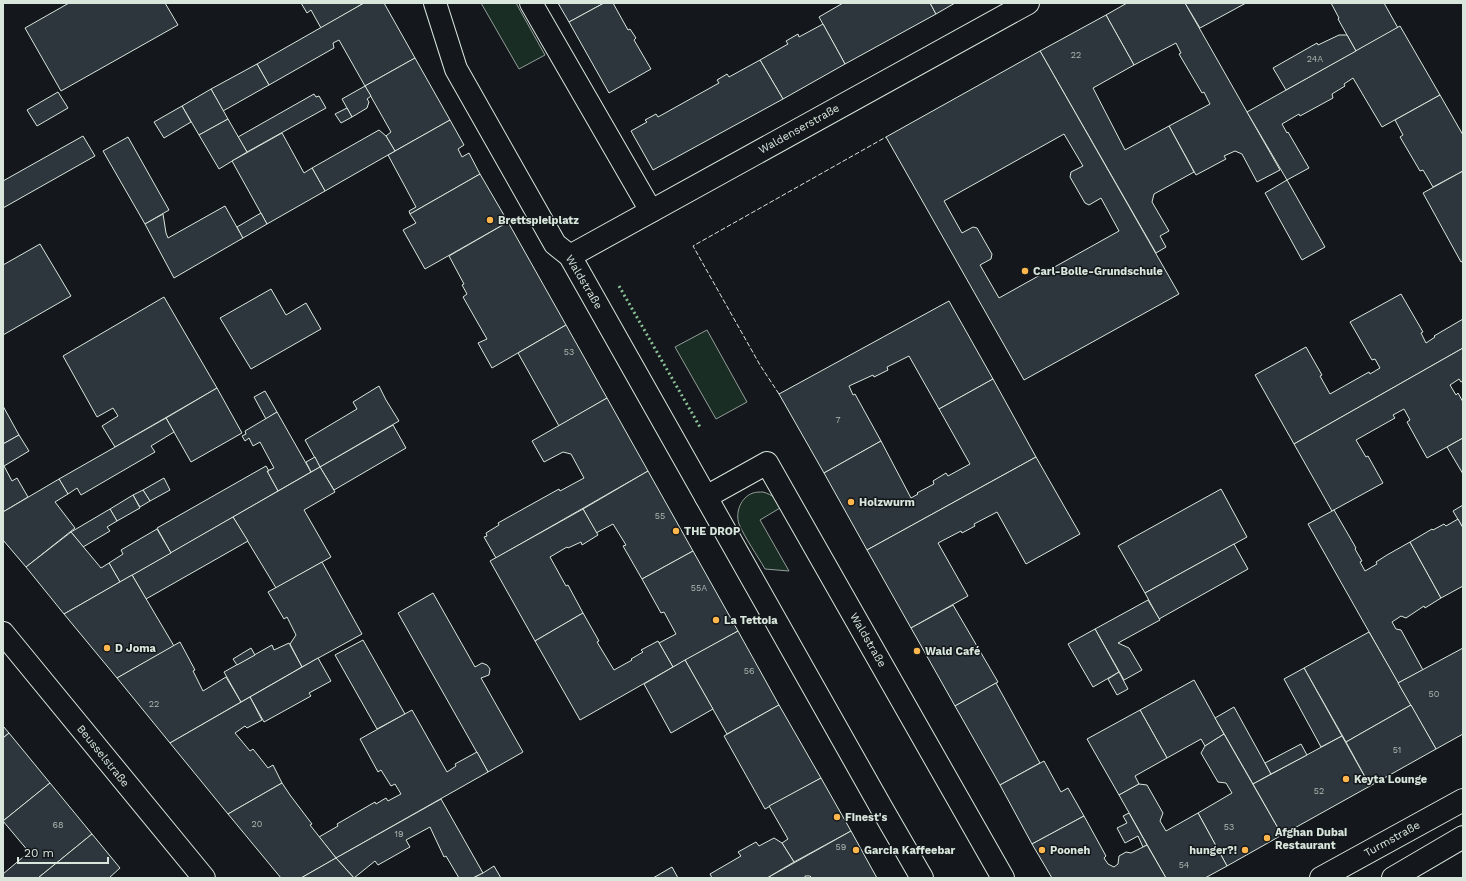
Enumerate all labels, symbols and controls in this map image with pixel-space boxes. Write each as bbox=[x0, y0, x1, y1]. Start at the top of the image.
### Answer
house number: 22 bbox=[1071, 50, 1081, 60]
house number: 24A bbox=[1307, 54, 1323, 64]
street label: Waldenserstraße bbox=[756, 101, 842, 157]
place label: Brettspielplatz bbox=[498, 214, 579, 227]
marker: Brettspielplatz bbox=[485, 215, 495, 225]
street label: Waldstraße bbox=[563, 253, 605, 311]
place label: Carl-Bolle-Grundschule bbox=[1033, 265, 1163, 278]
marker: Carl-Bolle-Grundschule bbox=[1020, 266, 1030, 276]
house number: 53 bbox=[564, 347, 574, 357]
house number: 7 bbox=[835, 415, 841, 425]
place label: Holzwurm bbox=[859, 496, 915, 509]
marker: Holzwurm bbox=[846, 497, 856, 507]
house number: 55 bbox=[655, 511, 665, 521]
place label: THE DROP bbox=[684, 525, 740, 538]
marker: THE DROP bbox=[671, 526, 681, 536]
house number: 55A bbox=[691, 583, 707, 593]
street label: Waldstraße bbox=[847, 610, 889, 670]
place label: La Tettoia bbox=[724, 614, 778, 627]
marker: La Tettoia bbox=[711, 615, 721, 625]
place label: D Joma bbox=[115, 642, 157, 655]
marker: D Joma bbox=[102, 643, 112, 653]
place label: Wald Café bbox=[925, 645, 980, 658]
marker: Wald Café bbox=[912, 646, 922, 656]
house number: 56 bbox=[744, 666, 754, 676]
house number: 50 bbox=[1429, 689, 1440, 699]
house number: 22 bbox=[149, 699, 159, 709]
street label: Beusselstraße bbox=[74, 722, 132, 790]
house number: 51 bbox=[1393, 745, 1401, 755]
place label: Keyta Lounge bbox=[1354, 773, 1427, 786]
marker: Keyta Lounge bbox=[1341, 774, 1351, 784]
house number: 52 bbox=[1314, 786, 1324, 796]
place label: Finest's bbox=[845, 811, 888, 824]
marker: Finest's bbox=[832, 812, 842, 822]
street label: Turmstraße bbox=[1362, 818, 1422, 860]
house number: 20 bbox=[252, 819, 263, 829]
house number: 68 bbox=[52, 820, 64, 830]
house number: 53 bbox=[1224, 822, 1234, 832]
place label: Afghan Dubai Restaurant bbox=[1275, 826, 1347, 852]
house number: 19 bbox=[394, 829, 404, 839]
marker: Afghan Dubai Restaurant bbox=[1262, 833, 1272, 843]
scale bar bbox=[18, 839, 108, 865]
house number: 59 bbox=[836, 842, 846, 852]
place label: Garcia Kaffeebar bbox=[864, 844, 956, 857]
place label: Pooneh bbox=[1050, 844, 1091, 857]
place label: hunger?! bbox=[1189, 844, 1237, 857]
marker: Garcia Kaffeebar bbox=[851, 845, 861, 855]
marker: Pooneh bbox=[1037, 845, 1047, 855]
marker: hunger?! bbox=[1240, 845, 1250, 855]
text: 20 m bbox=[24, 846, 54, 860]
house number: 54 bbox=[1179, 860, 1190, 870]

